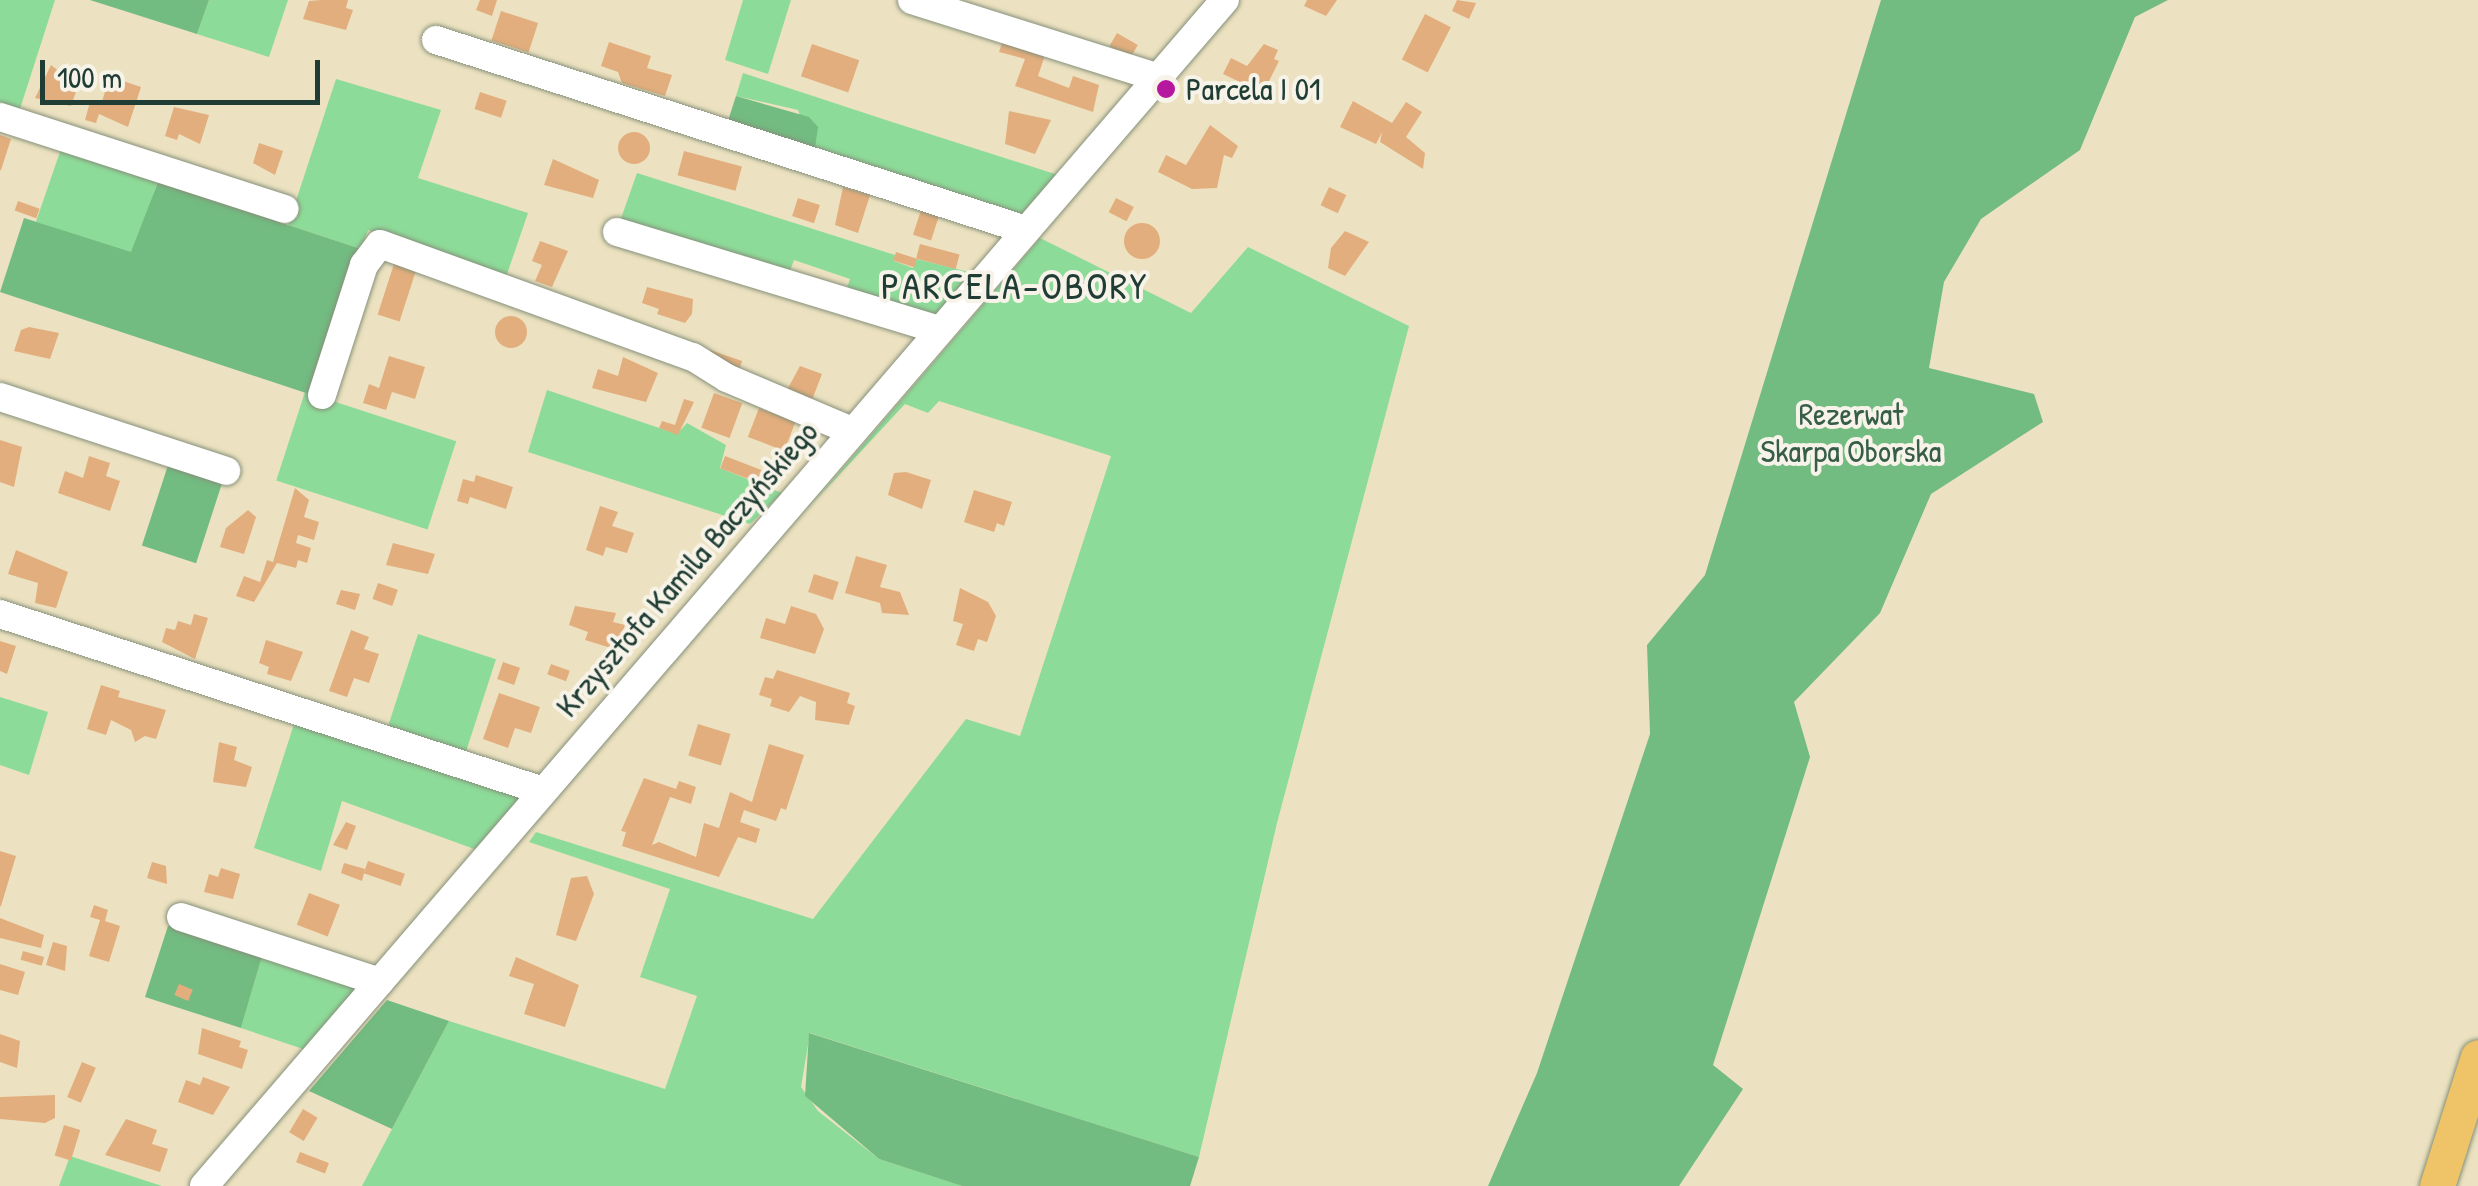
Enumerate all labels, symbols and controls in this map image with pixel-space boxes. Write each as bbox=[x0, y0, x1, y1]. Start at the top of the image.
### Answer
scale bar bbox=[45, 40, 325, 102]
text: 100 m bbox=[57, 57, 122, 97]
place label: Parcela I 01 bbox=[1186, 70, 1321, 108]
marker: Parcela I 01 bbox=[1155, 78, 1177, 100]
district label: PARCELA-OBORY bbox=[881, 263, 1149, 309]
park label: Rezerwat Skarpa Oborska bbox=[1761, 396, 1941, 471]
street label: Krzysztofa Kamila Baczyńskiego bbox=[548, 413, 826, 725]

